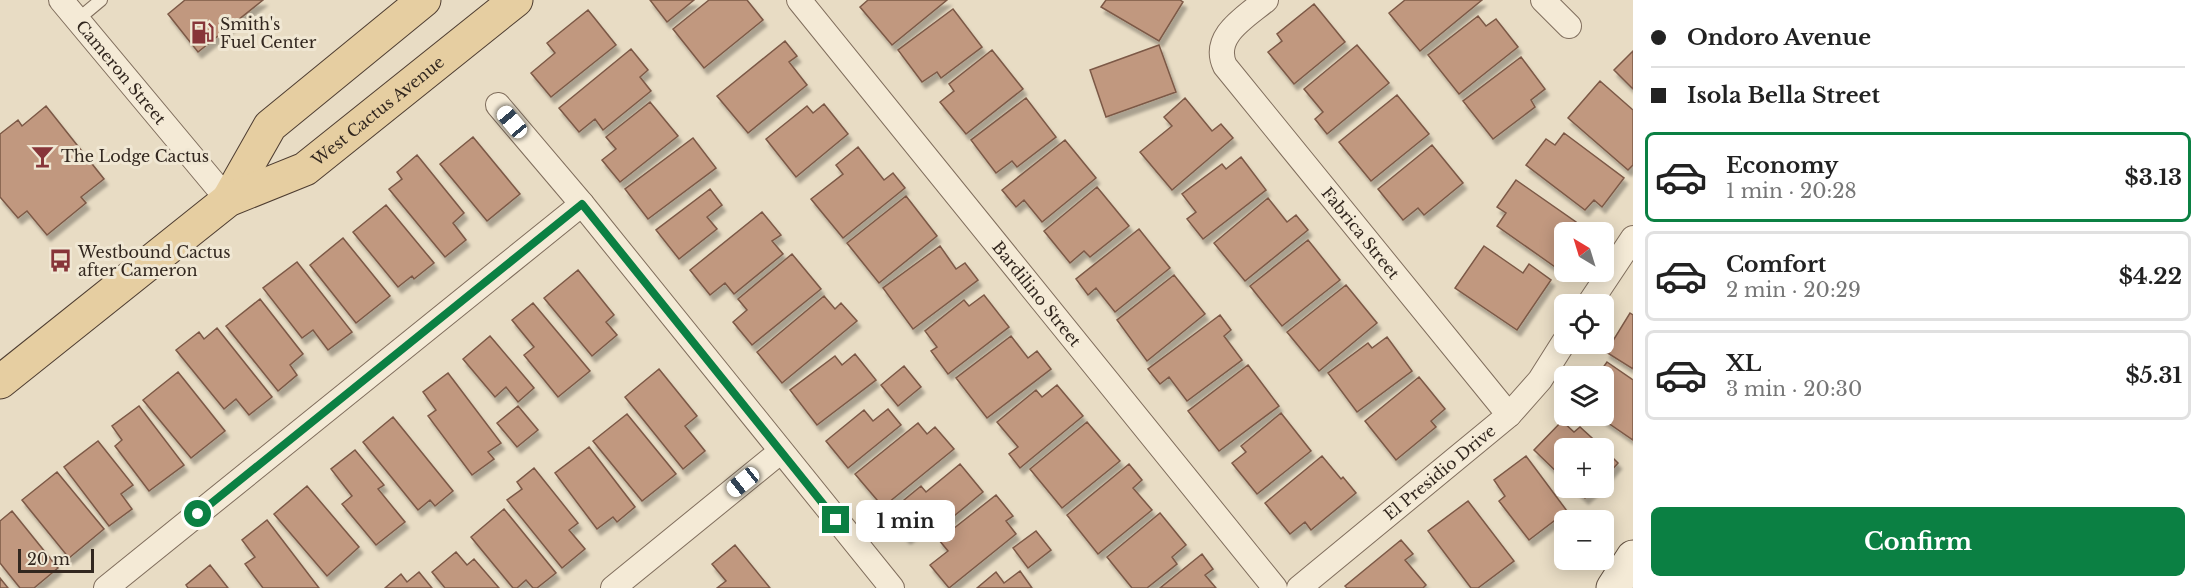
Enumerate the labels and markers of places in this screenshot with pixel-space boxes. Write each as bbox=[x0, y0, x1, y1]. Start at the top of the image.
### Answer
place label: Smith's Fuel Center bbox=[220, 14, 317, 52]
fuel station icon: Smith's Fuel Center bbox=[189, 20, 215, 46]
bar icon: The Lodge Cactus bbox=[30, 143, 56, 169]
place label: The Lodge Cactus bbox=[61, 146, 209, 166]
place label: Westbound Cactus after Cameron bbox=[77, 242, 230, 280]
bus stop icon: Westbound Cactus after Cameron bbox=[47, 248, 73, 274]

